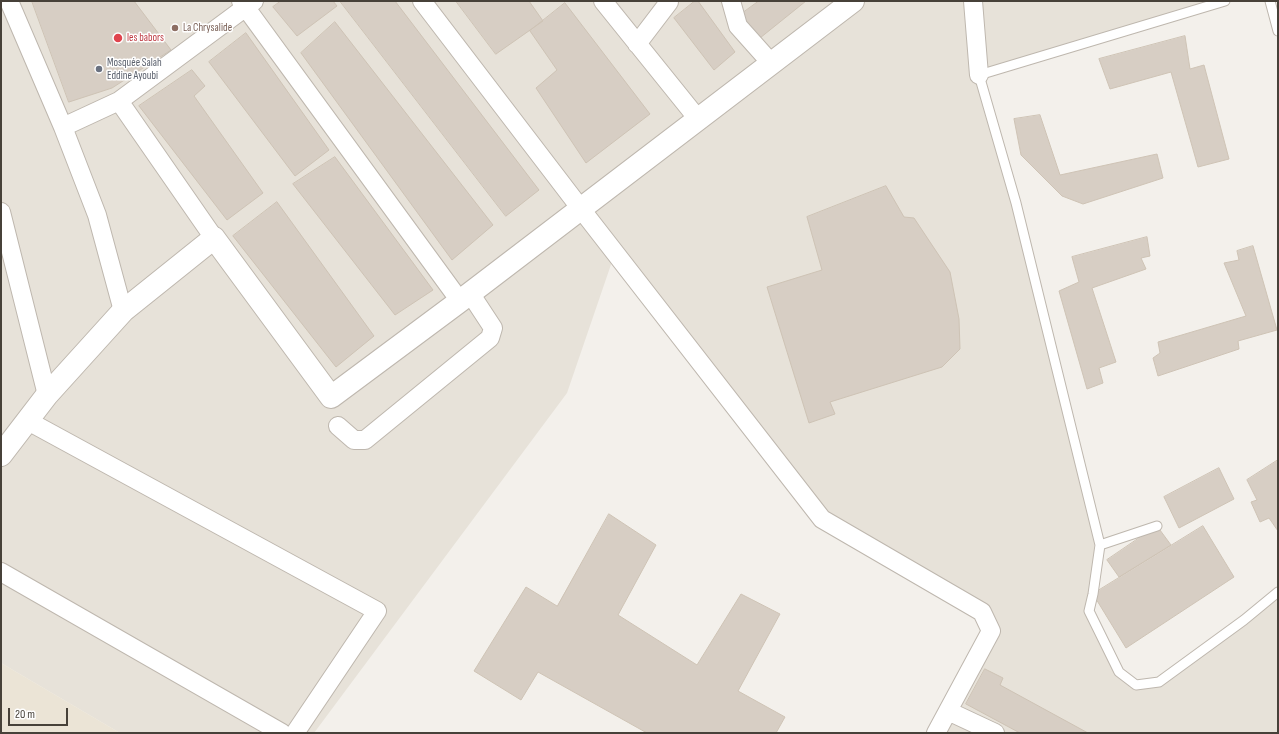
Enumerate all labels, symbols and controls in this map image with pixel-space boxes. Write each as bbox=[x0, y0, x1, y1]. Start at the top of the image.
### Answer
place label: La Chrysalide bbox=[183, 21, 232, 35]
marker: La Chrysalide bbox=[170, 23, 180, 33]
place label: les babors bbox=[127, 31, 164, 45]
marker: les babors bbox=[112, 32, 124, 44]
place label: Mosquée Salah Eddine Ayoubi bbox=[107, 56, 162, 82]
marker: Mosquée Salah Eddine Ayoubi bbox=[94, 64, 104, 74]
scale bar bbox=[10, 700, 70, 726]
text: 20 m bbox=[15, 707, 35, 722]

